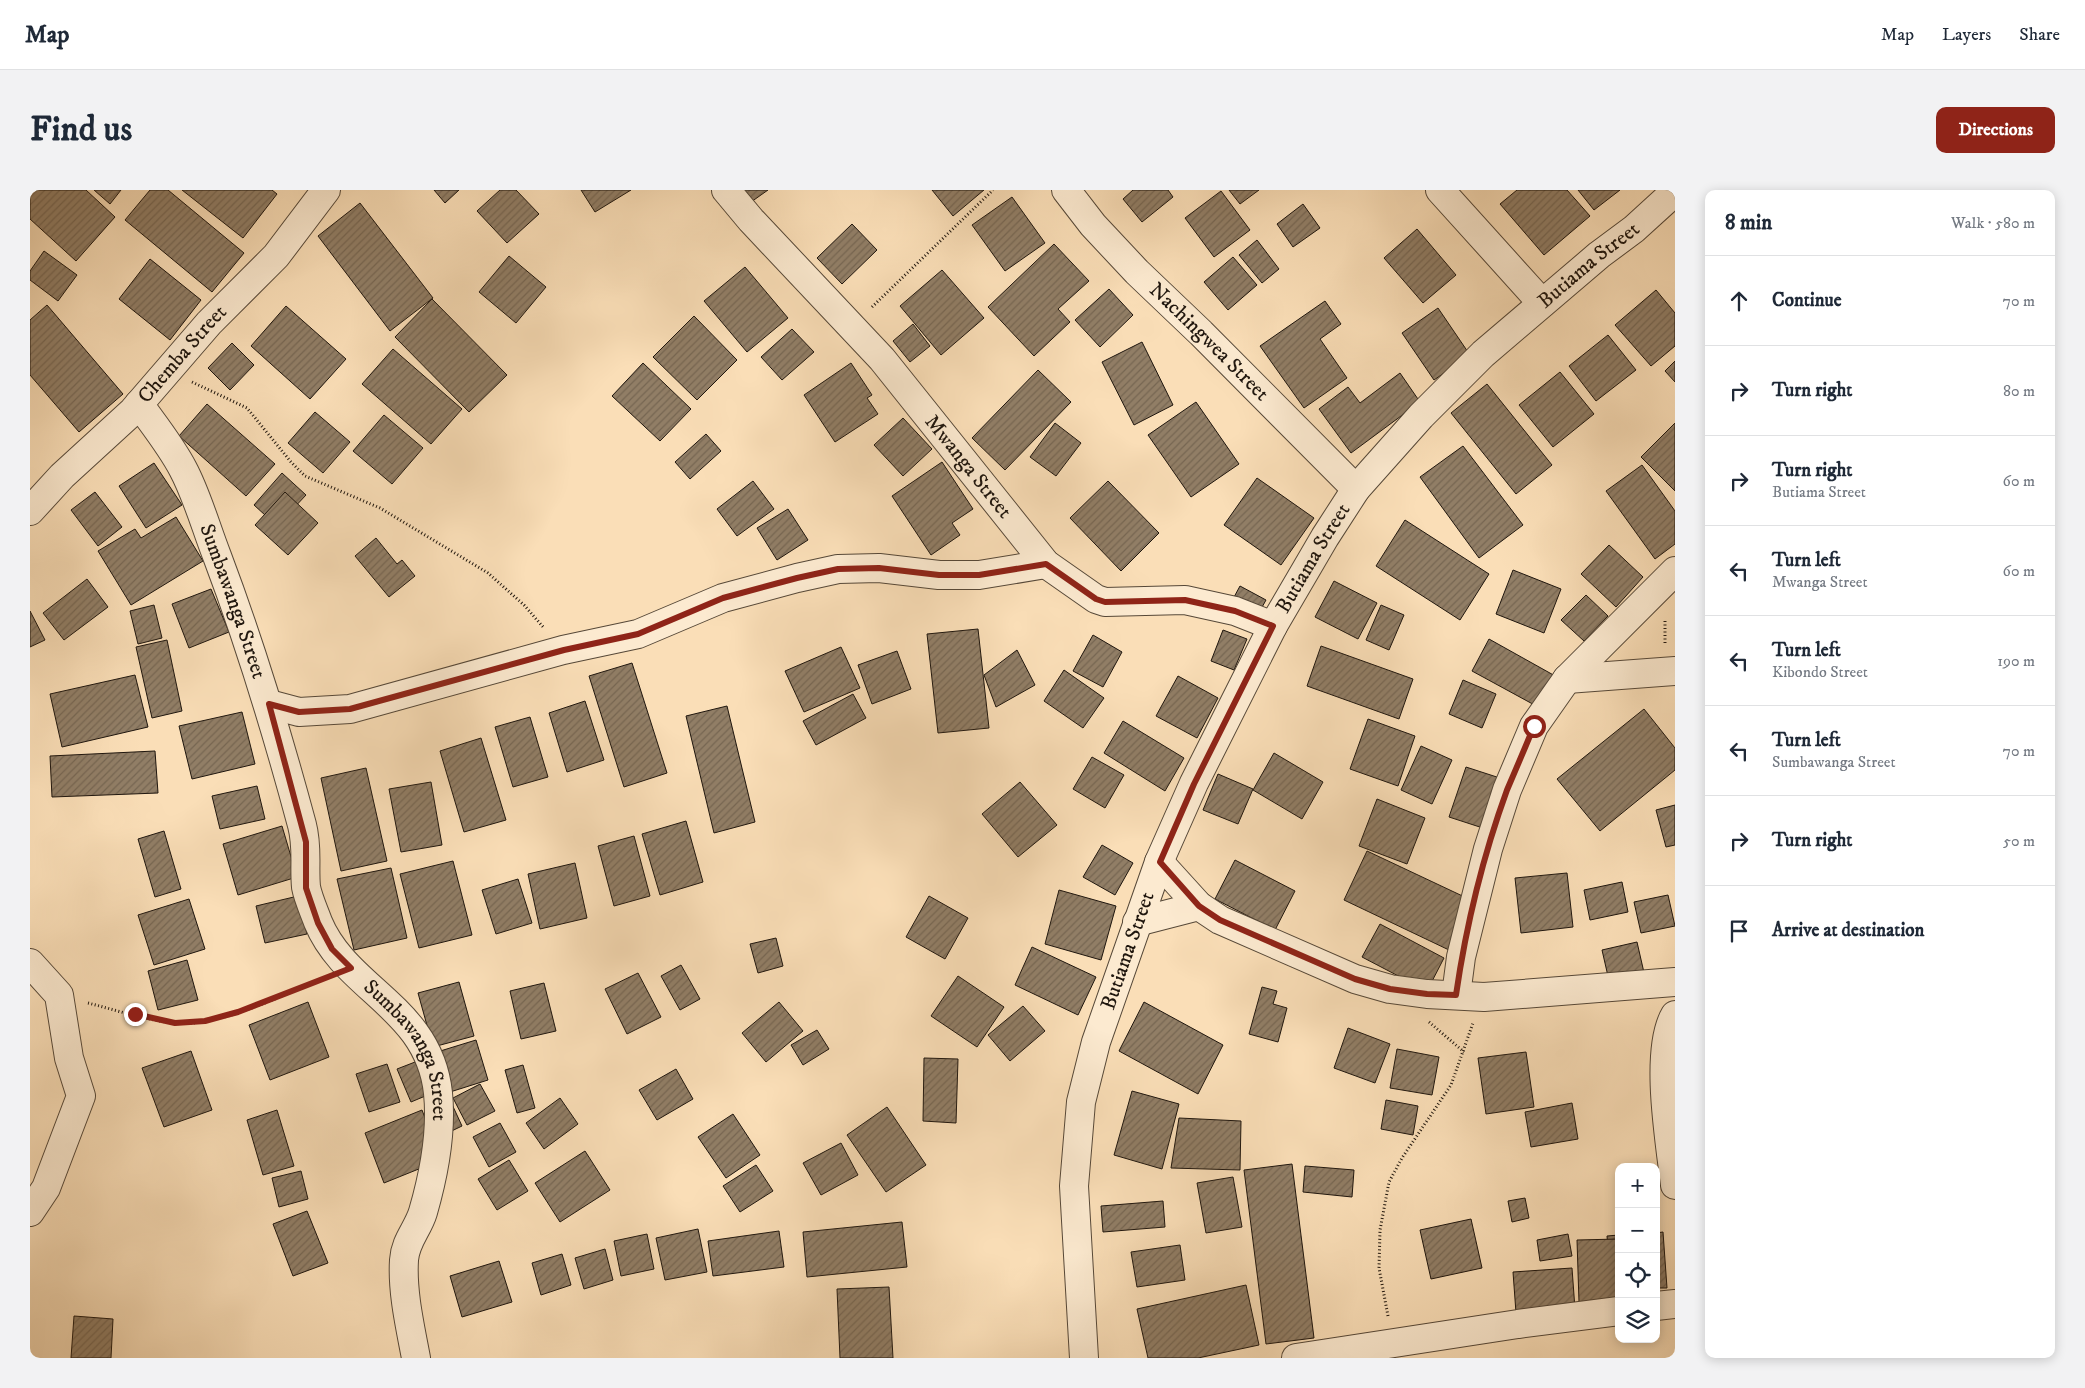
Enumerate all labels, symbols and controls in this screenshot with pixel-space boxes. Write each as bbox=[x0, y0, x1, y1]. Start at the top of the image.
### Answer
text: Map bbox=[25, 20, 69, 50]
text: Map bbox=[1881, 24, 1914, 46]
text: Layers bbox=[1942, 24, 1991, 46]
text: Share bbox=[2019, 24, 2060, 46]
button: Directions bbox=[1936, 107, 2055, 153]
text: Find us bbox=[30, 108, 132, 152]
text: 8 min bbox=[1725, 210, 1772, 236]
text: Walk · 580 m bbox=[1951, 213, 2035, 233]
street label: Butiama Street bbox=[1533, 217, 1646, 314]
street label: Nachingwea Street bbox=[1144, 277, 1275, 407]
icon: ahead bbox=[1725, 287, 1753, 315]
text: Continue bbox=[1772, 289, 1842, 312]
text: 70 m bbox=[2003, 291, 2035, 311]
street label: Chemba Street bbox=[132, 299, 233, 409]
icon: right bbox=[1725, 377, 1753, 405]
text: Turn right bbox=[1772, 379, 1852, 402]
text: 80 m bbox=[2003, 381, 2035, 401]
street label: Mwanga Street bbox=[919, 410, 1018, 524]
text: Turn right bbox=[1772, 459, 1852, 482]
icon: right bbox=[1725, 467, 1753, 495]
text: 60 m bbox=[2003, 471, 2035, 491]
text: Butiama Street bbox=[1772, 482, 1866, 502]
street label: Butiama Street bbox=[1270, 498, 1356, 618]
street label: Sumbawanga Street bbox=[193, 521, 272, 682]
text: Turn left bbox=[1772, 549, 1841, 572]
icon: left bbox=[1725, 557, 1753, 585]
text: 60 m bbox=[2003, 561, 2035, 581]
text: Mwanga Street bbox=[1772, 572, 1868, 592]
text: Turn left bbox=[1772, 639, 1841, 662]
icon: left bbox=[1725, 647, 1753, 675]
text: 190 m bbox=[1997, 651, 2035, 671]
text: Kibondo Street bbox=[1772, 662, 1868, 682]
route start bbox=[1523, 715, 1546, 738]
text: Turn left bbox=[1772, 729, 1841, 752]
icon: left bbox=[1725, 737, 1753, 765]
text: 70 m bbox=[2003, 741, 2035, 761]
text: Sumbawanga Street bbox=[1772, 752, 1896, 772]
icon: right bbox=[1725, 827, 1753, 855]
text: Turn right bbox=[1772, 829, 1852, 852]
text: 50 m bbox=[2003, 831, 2035, 851]
street label: Butiama Street bbox=[1095, 888, 1161, 1013]
icon: arrive bbox=[1725, 917, 1753, 945]
text: Arrive at destination bbox=[1772, 919, 1924, 942]
street label: Sumbawanga Street bbox=[358, 974, 452, 1122]
route end bbox=[124, 1003, 147, 1026]
map controls bbox=[1615, 1163, 1660, 1343]
button: + bbox=[1615, 1163, 1660, 1208]
button: − bbox=[1615, 1208, 1660, 1253]
button: locate bbox=[1615, 1253, 1660, 1298]
button: layers bbox=[1615, 1298, 1660, 1343]

